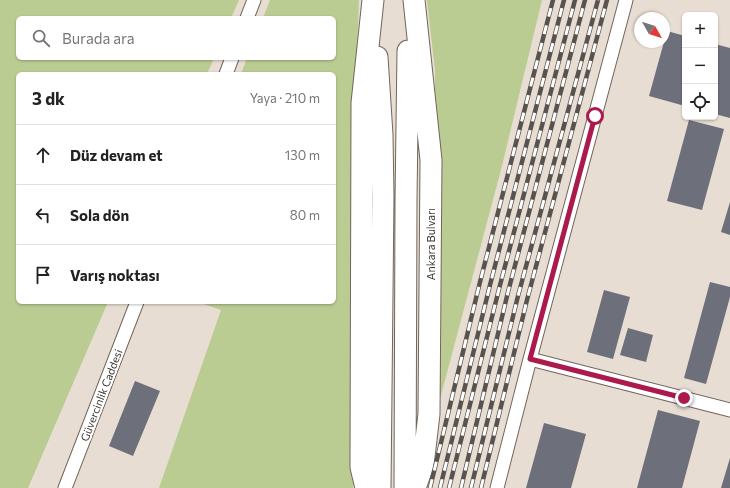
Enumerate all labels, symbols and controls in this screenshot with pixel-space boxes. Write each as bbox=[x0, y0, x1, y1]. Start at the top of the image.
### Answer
north arrow bbox=[634, 12, 670, 48]
map controls bbox=[682, 12, 718, 120]
button: + bbox=[682, 12, 718, 48]
search box bbox=[16, 16, 336, 60]
icon: search bbox=[30, 27, 52, 49]
text: Burada ara bbox=[62, 29, 135, 47]
button: − bbox=[682, 48, 718, 84]
button: locate bbox=[682, 84, 718, 120]
text: 3 dk bbox=[32, 88, 65, 109]
text: Yaya · 210 m bbox=[250, 90, 320, 106]
route start bbox=[586, 107, 604, 125]
icon: ahead bbox=[32, 144, 54, 166]
text: Düz devam et bbox=[70, 146, 163, 164]
text: 130 m bbox=[285, 147, 320, 163]
icon: left bbox=[32, 204, 54, 226]
text: Sola dön bbox=[70, 206, 129, 224]
text: 80 m bbox=[290, 207, 320, 223]
street label: Ankara Bulvarı bbox=[424, 208, 437, 280]
icon: arrive bbox=[32, 264, 54, 286]
text: Varış noktası bbox=[70, 266, 160, 284]
street label: Güvercinlik Caddesi bbox=[77, 347, 125, 443]
route end bbox=[675, 389, 693, 407]

